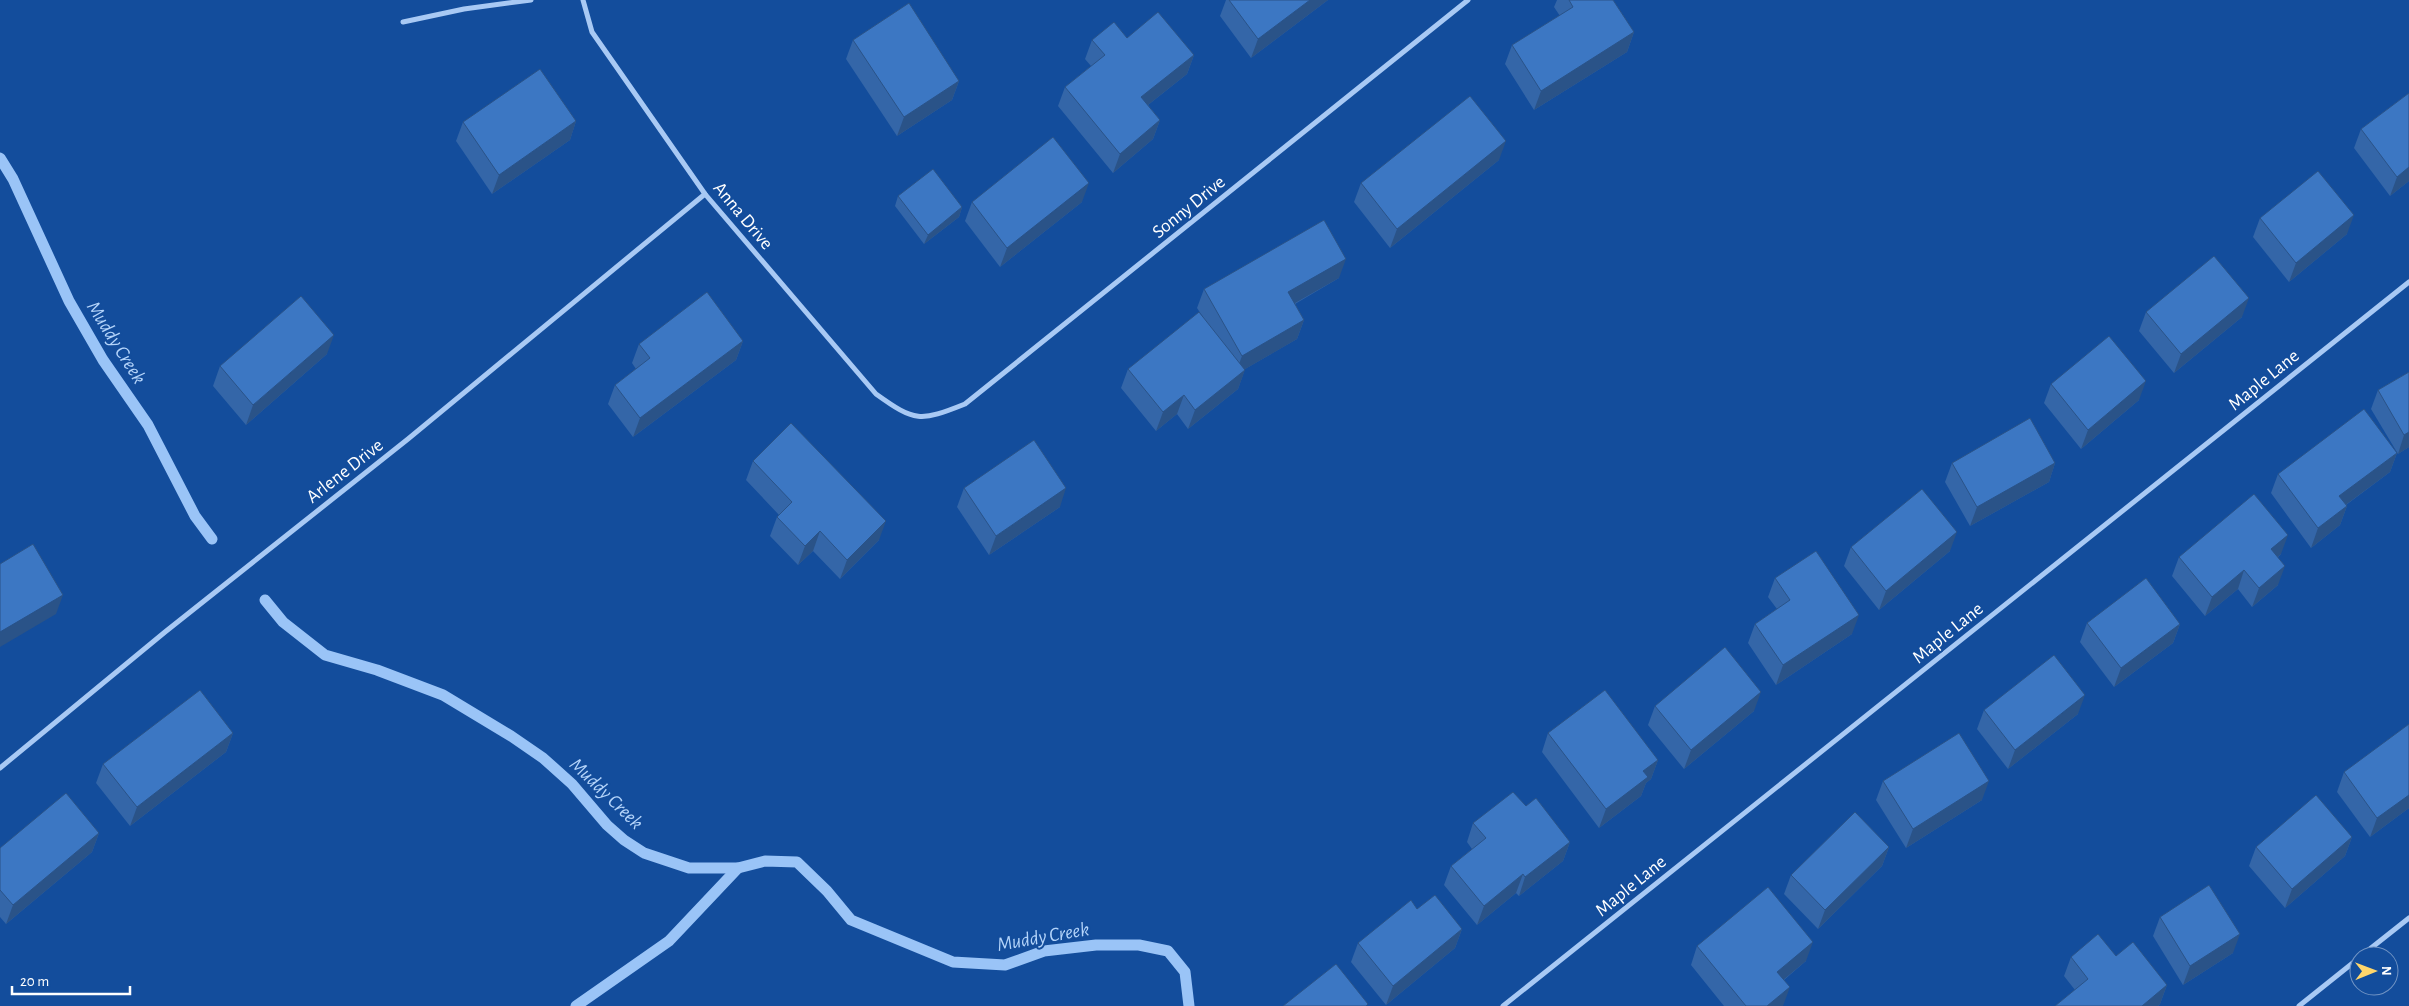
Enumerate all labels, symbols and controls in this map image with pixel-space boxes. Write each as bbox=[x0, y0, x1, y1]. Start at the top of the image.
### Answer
street label: Sonny Drive bbox=[1149, 172, 1229, 242]
street label: Anna Drive bbox=[709, 179, 776, 253]
water label: Muddy Creek bbox=[83, 298, 149, 387]
street label: Maple Lane bbox=[2225, 346, 2303, 414]
street label: Arlene Drive bbox=[303, 435, 387, 507]
street label: Maple Lane bbox=[1909, 599, 1987, 667]
water label: Muddy Creek bbox=[566, 754, 647, 833]
street label: Maple Lane bbox=[1592, 852, 1670, 920]
water label: Muddy Creek bbox=[996, 919, 1091, 955]
north arrow bbox=[2349, 946, 2399, 996]
scale bar bbox=[12, 964, 130, 996]
text: N bbox=[2379, 966, 2393, 976]
text: 20 m bbox=[20, 974, 49, 989]

